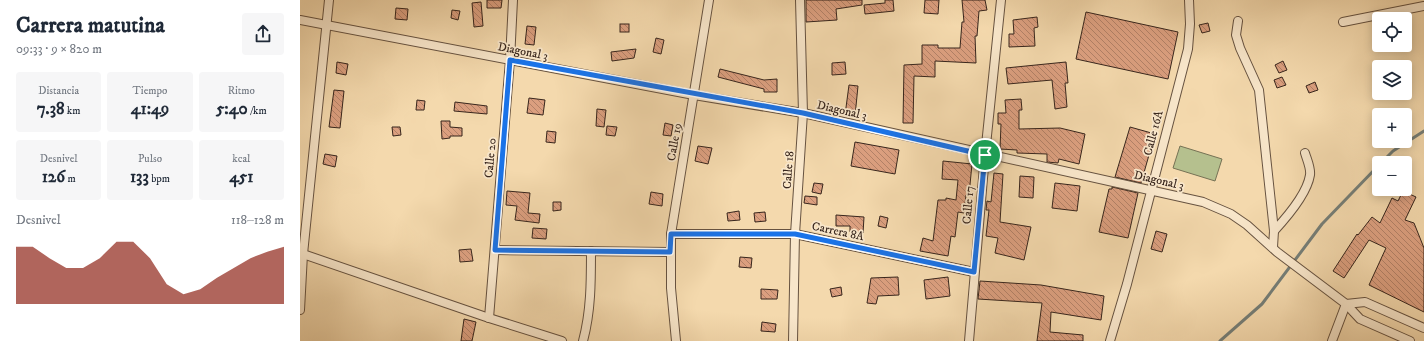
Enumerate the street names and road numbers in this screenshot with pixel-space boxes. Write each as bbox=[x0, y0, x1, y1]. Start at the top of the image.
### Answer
street label: Diagonal 3 bbox=[497, 39, 549, 64]
street label: Diagonal 3 bbox=[815, 97, 868, 124]
street label: Calle 16A bbox=[1140, 109, 1167, 157]
street label: Calle 19 bbox=[664, 122, 685, 162]
street label: Calle 20 bbox=[481, 137, 500, 179]
street label: Calle 18 bbox=[780, 150, 797, 190]
street label: Diagonal 3 bbox=[1132, 167, 1185, 194]
street label: Calle 17 bbox=[959, 185, 978, 225]
street label: Carrera 8A bbox=[811, 219, 866, 244]

